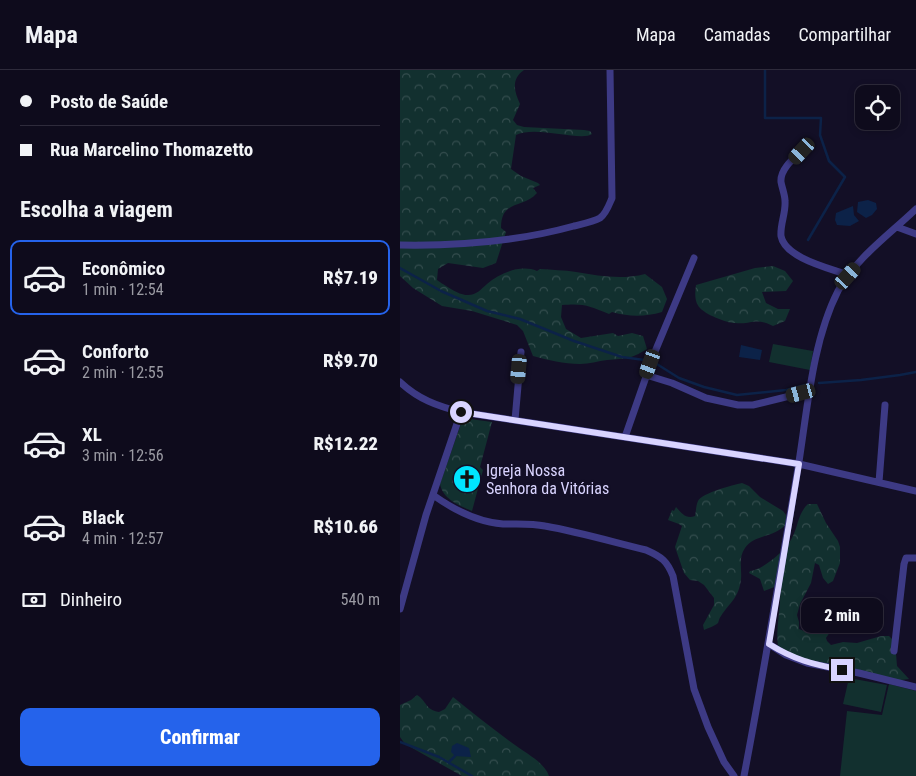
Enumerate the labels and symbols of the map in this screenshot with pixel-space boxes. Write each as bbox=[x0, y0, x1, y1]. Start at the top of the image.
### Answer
car bbox=[786, 135, 817, 167]
car bbox=[832, 260, 863, 292]
car bbox=[637, 347, 662, 381]
car bbox=[510, 353, 527, 385]
car bbox=[784, 382, 817, 404]
route start bbox=[450, 401, 472, 423]
place label: Igreja Nossa Senhora da Vitórias bbox=[486, 461, 609, 498]
church icon: Igreja Nossa Senhora da Vitórias bbox=[452, 464, 482, 494]
callout: 2 min bbox=[801, 598, 883, 632]
route end bbox=[831, 659, 853, 681]

